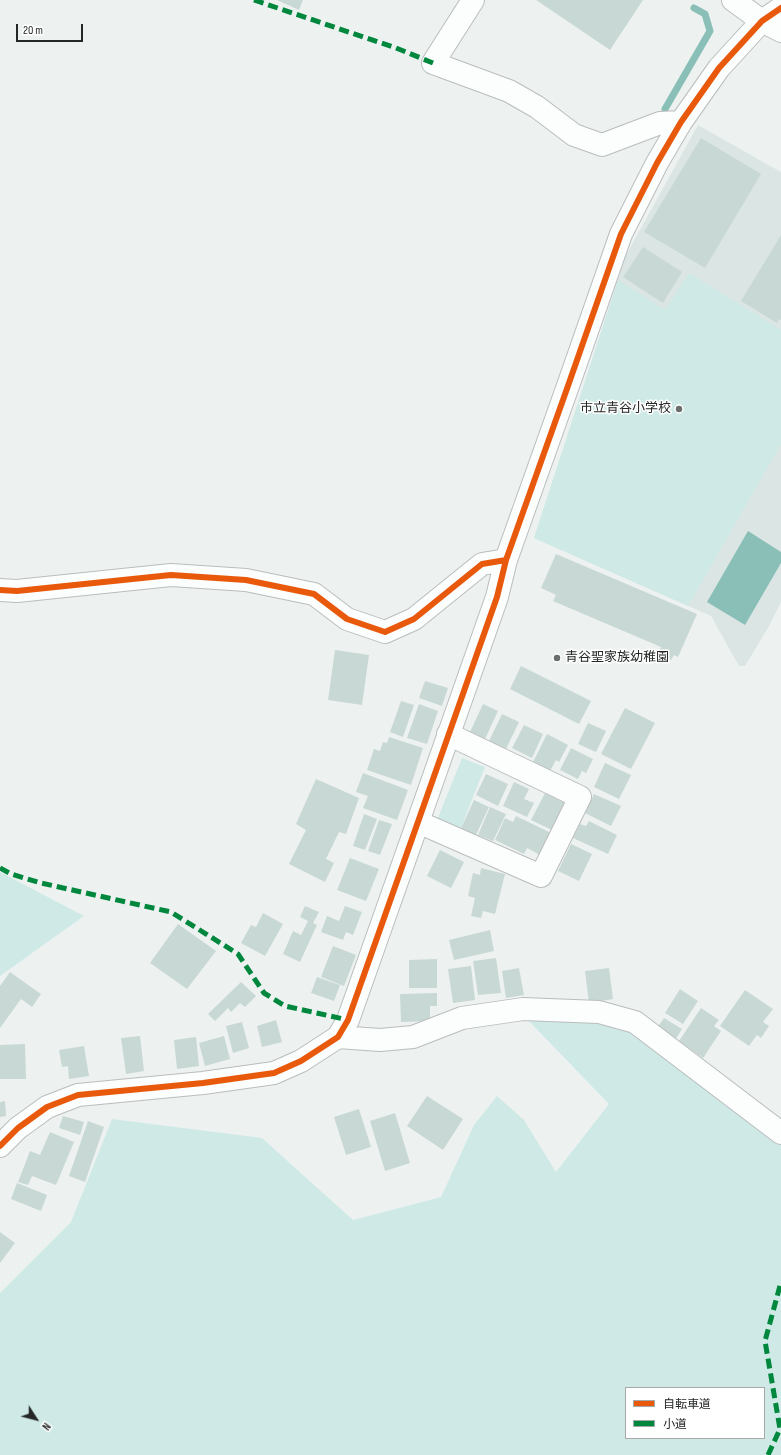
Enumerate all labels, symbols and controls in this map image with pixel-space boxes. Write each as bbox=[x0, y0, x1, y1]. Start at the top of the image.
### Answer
scale bar bbox=[18, 16, 85, 42]
text: 20 m bbox=[23, 23, 43, 38]
place label: 市立青谷小学校 bbox=[580, 401, 671, 417]
marker: 市立青谷小学校 bbox=[674, 404, 684, 414]
place label: 青谷聖家族幼稚園 bbox=[565, 650, 669, 666]
marker: 青谷聖家族幼稚園 bbox=[552, 653, 562, 663]
legend bbox=[625, 1387, 765, 1439]
text: 自転車道 bbox=[663, 1397, 711, 1412]
north arrow bbox=[16, 1399, 56, 1439]
text: 小道 bbox=[663, 1417, 687, 1432]
text: N bbox=[39, 1420, 53, 1433]

